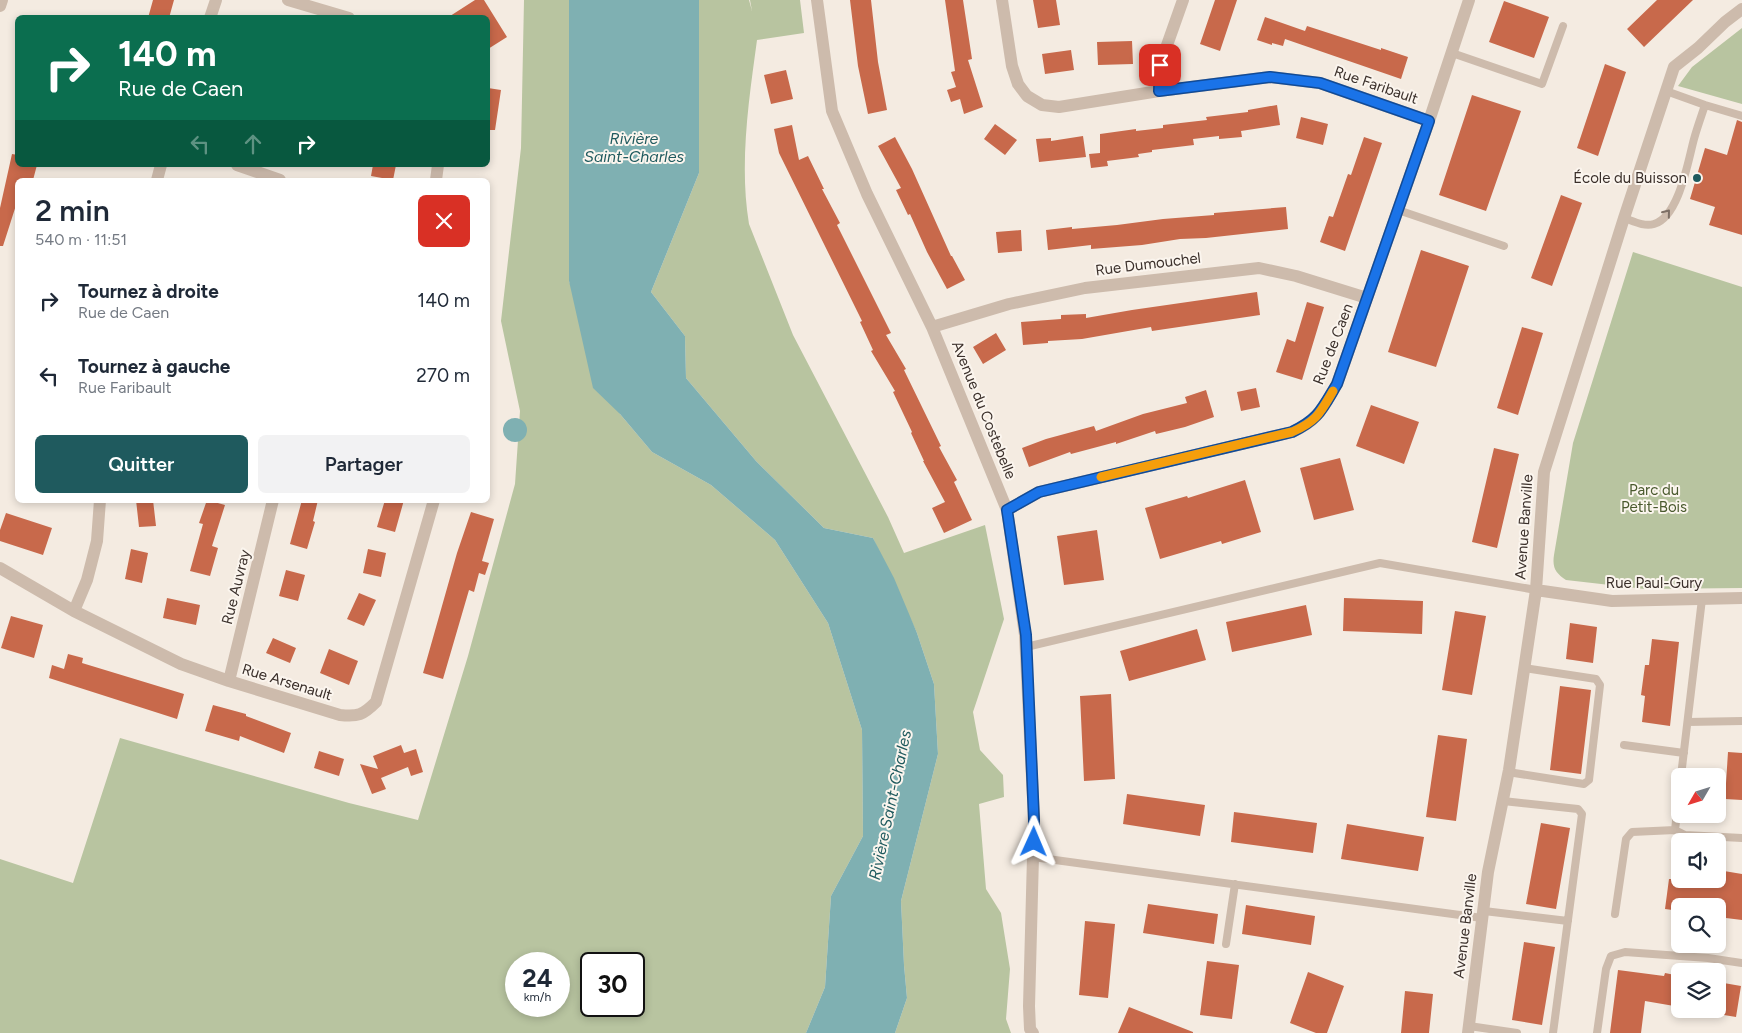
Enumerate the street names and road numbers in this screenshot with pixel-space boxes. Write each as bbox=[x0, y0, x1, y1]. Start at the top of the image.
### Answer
street label: Rue Faribault bbox=[1332, 62, 1421, 108]
street label: Rue Dumouchel bbox=[1094, 249, 1202, 279]
street label: Rue de Caen bbox=[1309, 301, 1357, 387]
street label: Avenue du Costebelle bbox=[948, 338, 1020, 482]
street label: Avenue Banville bbox=[1511, 474, 1537, 580]
street label: Rue Auvray bbox=[218, 548, 254, 626]
street label: Rue Paul-Gury bbox=[1606, 574, 1702, 592]
street label: Rue Arsenault bbox=[240, 660, 335, 704]
street label: Avenue Banville bbox=[1450, 873, 1480, 979]

